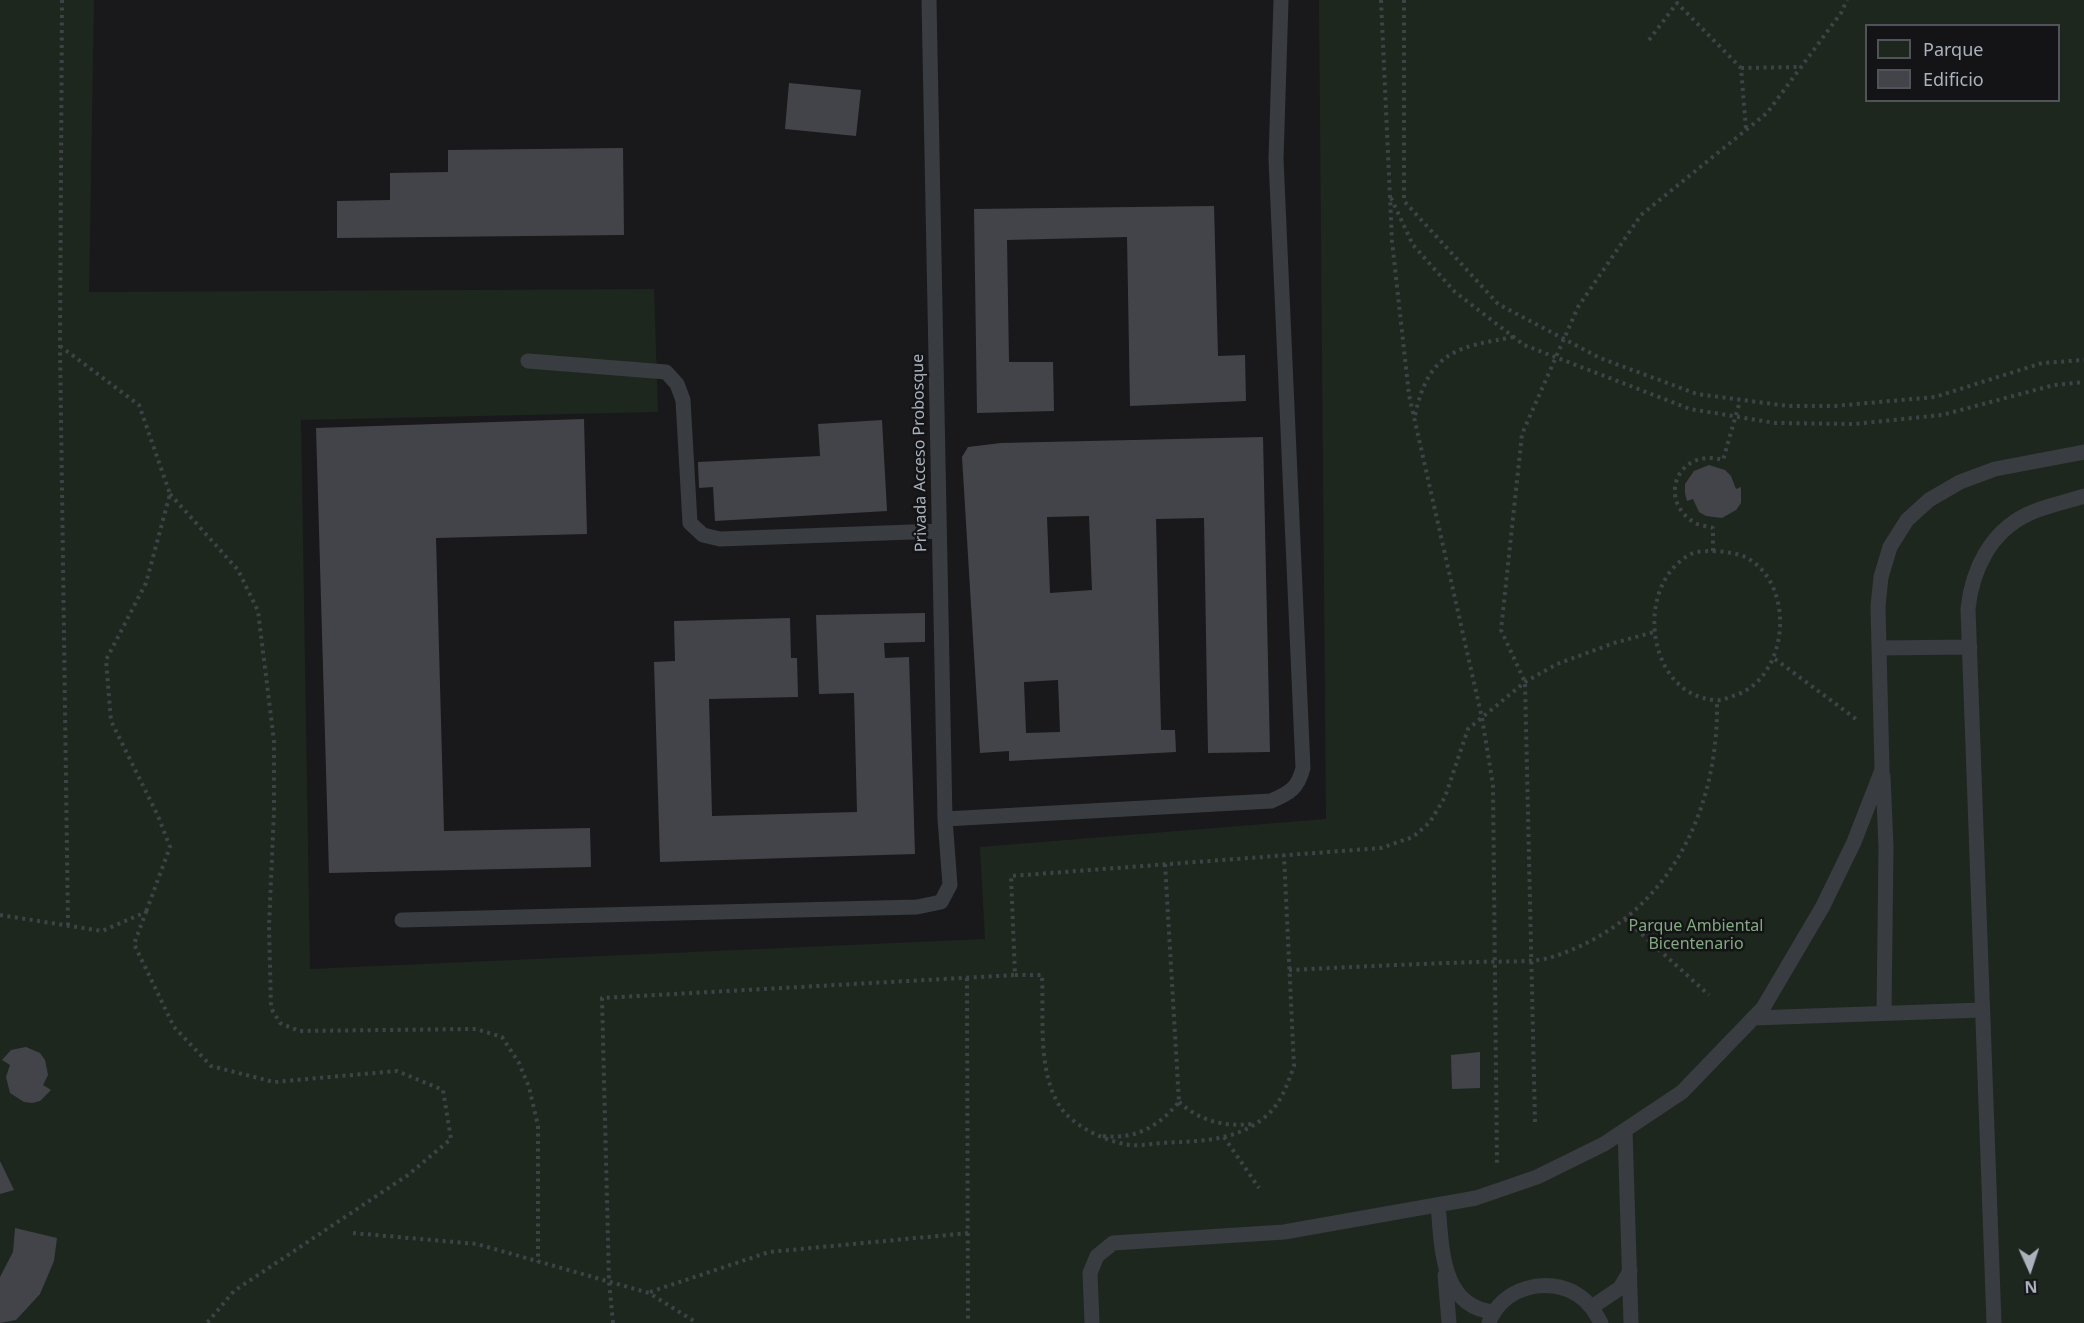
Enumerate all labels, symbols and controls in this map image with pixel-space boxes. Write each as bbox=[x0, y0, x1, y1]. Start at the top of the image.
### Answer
legend bbox=[1865, 24, 2060, 102]
text: Parque bbox=[1923, 37, 1983, 61]
text: Edificio bbox=[1923, 67, 1984, 91]
street label: Privada Acceso Probosque bbox=[909, 354, 931, 552]
park label: Parque Ambiental Bicentenario bbox=[1629, 916, 1763, 954]
north arrow bbox=[2000, 1239, 2060, 1299]
text: N bbox=[2024, 1276, 2038, 1298]

